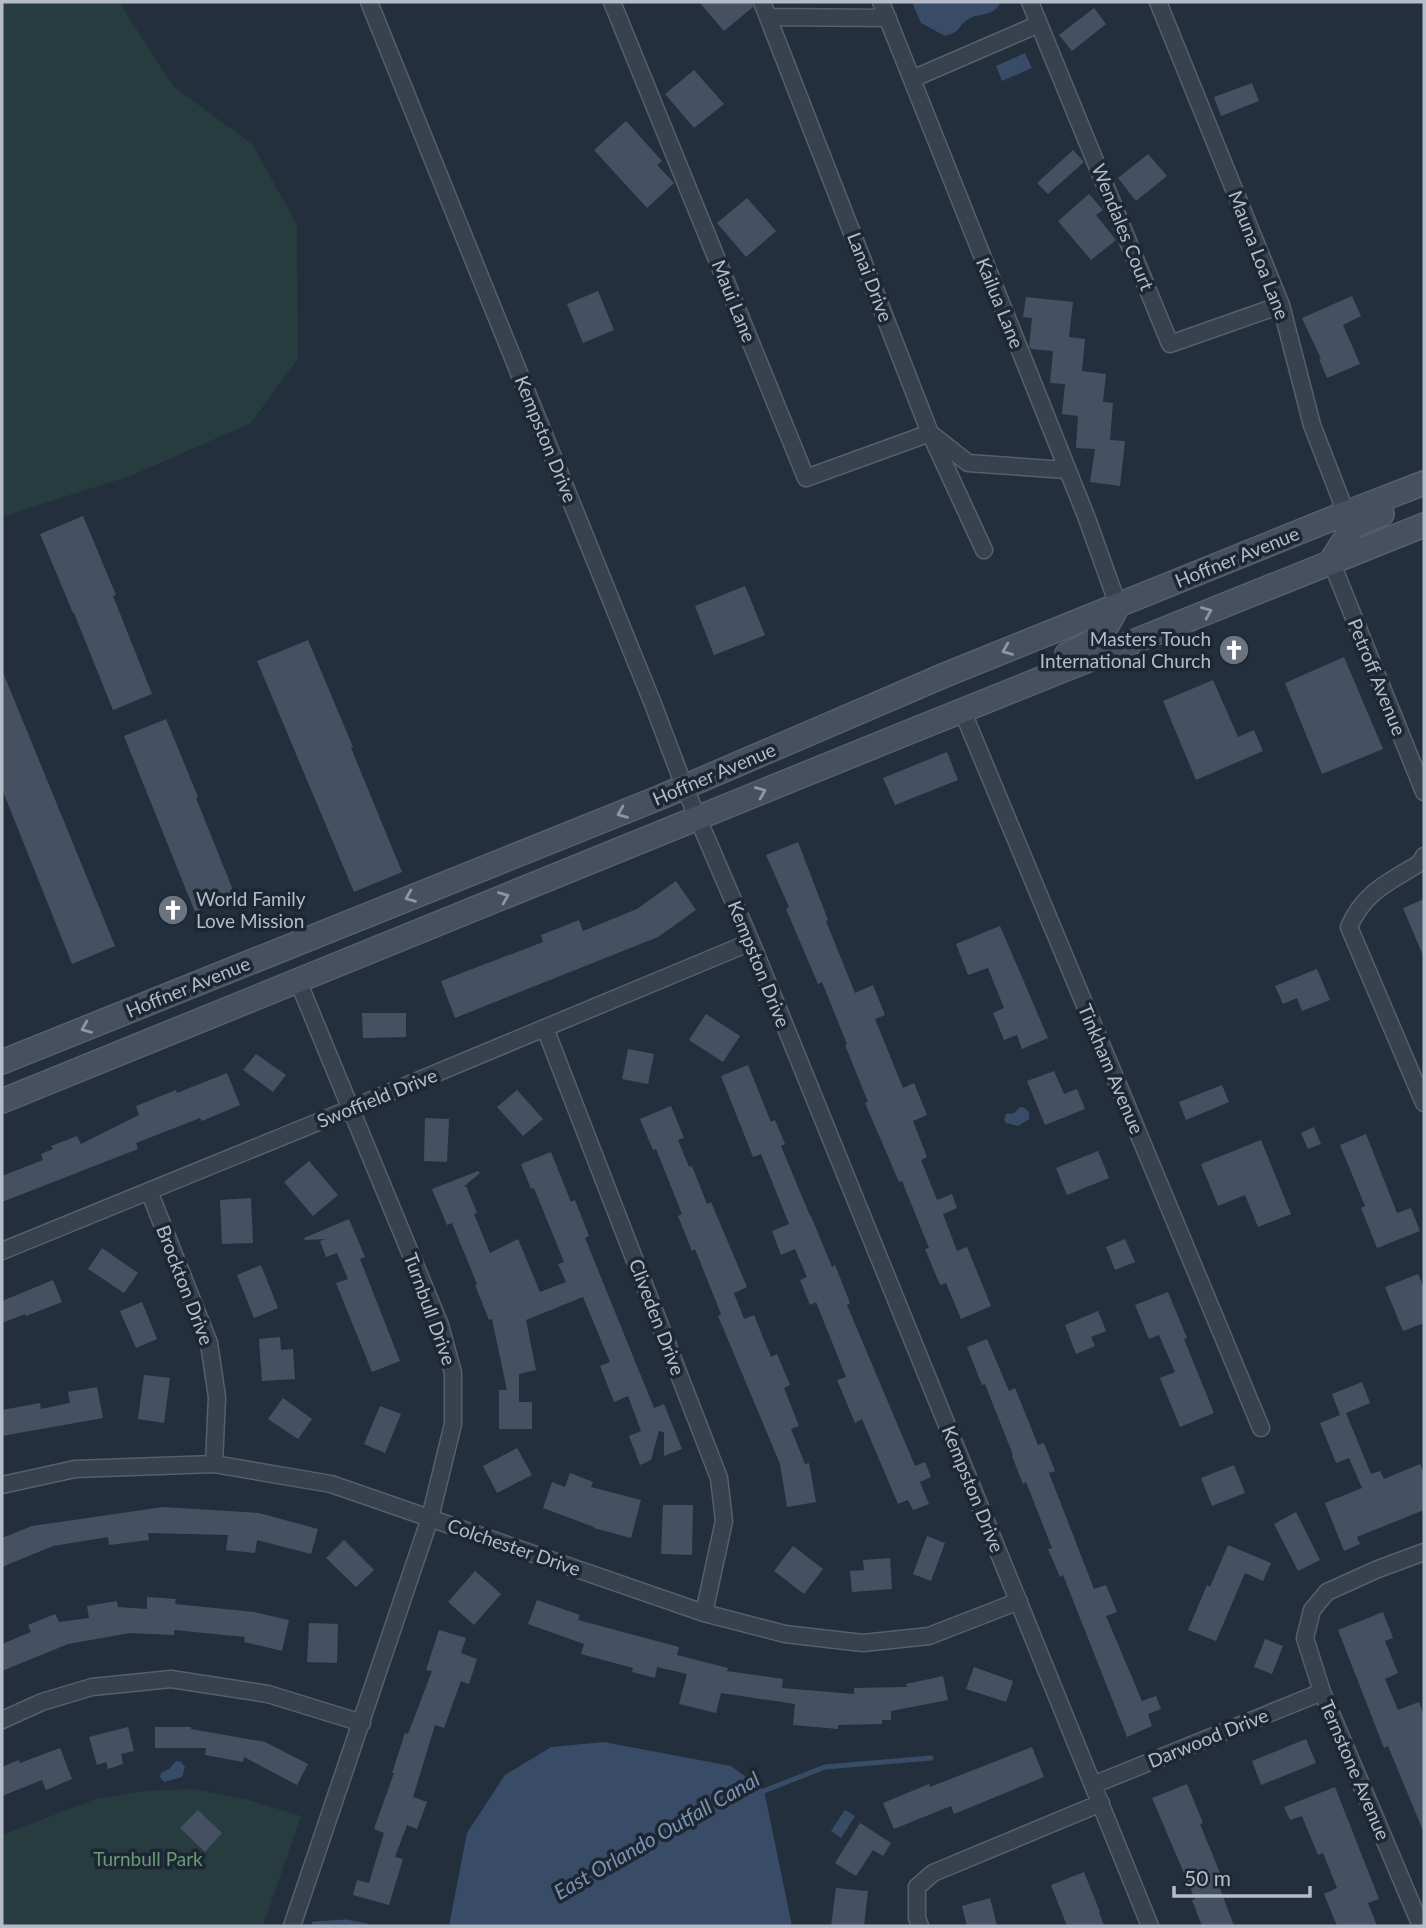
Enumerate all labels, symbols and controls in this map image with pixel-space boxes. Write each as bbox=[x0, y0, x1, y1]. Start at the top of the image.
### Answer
street label: Wendales Court bbox=[1088, 160, 1159, 294]
street label: Mauna Loa Lane bbox=[1224, 187, 1295, 323]
street label: Lanai Drive bbox=[843, 229, 898, 325]
street label: Kailua Lane bbox=[972, 254, 1029, 352]
street label: Maui Lane bbox=[708, 256, 761, 345]
street label: Kempston Drive bbox=[511, 372, 582, 506]
street label: Hoffner Avenue bbox=[1171, 521, 1302, 592]
one-way arrow bbox=[1200, 606, 1212, 620]
street label: Petroff Avenue bbox=[1344, 615, 1411, 739]
place label: Masters Touch International Church bbox=[1040, 627, 1211, 672]
church icon: Masters Touch International Church bbox=[1217, 633, 1251, 667]
one-way arrow bbox=[1002, 641, 1014, 655]
street label: Hoffner Avenue bbox=[649, 737, 779, 810]
one-way arrow bbox=[754, 786, 766, 800]
one-way arrow bbox=[616, 804, 628, 818]
place label: World Family Love Mission bbox=[196, 887, 306, 932]
one-way arrow bbox=[405, 889, 417, 903]
one-way arrow bbox=[498, 891, 510, 905]
church icon: World Family Love Mission bbox=[156, 893, 190, 927]
street label: Kempston Drive bbox=[724, 897, 795, 1031]
street label: Hoffner Avenue bbox=[122, 951, 253, 1022]
street label: Tinkham Avenue bbox=[1074, 1000, 1149, 1137]
one-way arrow bbox=[80, 1020, 93, 1034]
street label: Swoffield Drive bbox=[313, 1063, 440, 1132]
street label: Brockton Drive bbox=[152, 1222, 219, 1348]
street label: Turnbull Drive bbox=[400, 1250, 461, 1368]
street label: Cliveden Drive bbox=[625, 1255, 690, 1378]
street label: Kempston Drive bbox=[938, 1422, 1009, 1556]
street label: Colchester Drive bbox=[445, 1513, 584, 1580]
street label: Ternstone Avenue bbox=[1316, 1696, 1395, 1843]
street label: Darwood Drive bbox=[1144, 1703, 1271, 1772]
water label: East Orlando Outfall Canal bbox=[549, 1765, 764, 1904]
park label: Turnbull Park bbox=[93, 1847, 203, 1870]
scale bar bbox=[1174, 1854, 1310, 1898]
text: 50 m bbox=[1184, 1865, 1231, 1890]

